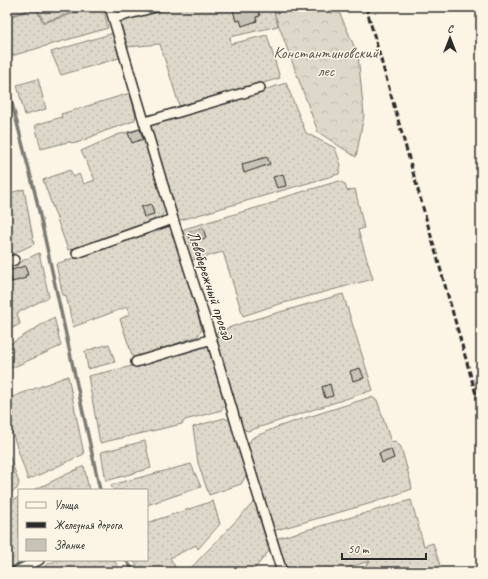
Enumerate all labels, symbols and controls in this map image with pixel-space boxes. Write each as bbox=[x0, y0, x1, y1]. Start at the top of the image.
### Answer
north arrow bbox=[430, 18, 470, 58]
text: С bbox=[447, 21, 454, 35]
park label: Константиновский лес bbox=[274, 43, 380, 81]
street label: Левобережный проезд bbox=[183, 228, 237, 343]
legend bbox=[18, 489, 148, 561]
text: Улица bbox=[54, 497, 79, 513]
text: Железная дорога bbox=[54, 517, 123, 533]
scale bar bbox=[342, 535, 426, 561]
text: Здание bbox=[54, 537, 85, 553]
text: 50 m bbox=[348, 541, 370, 557]

